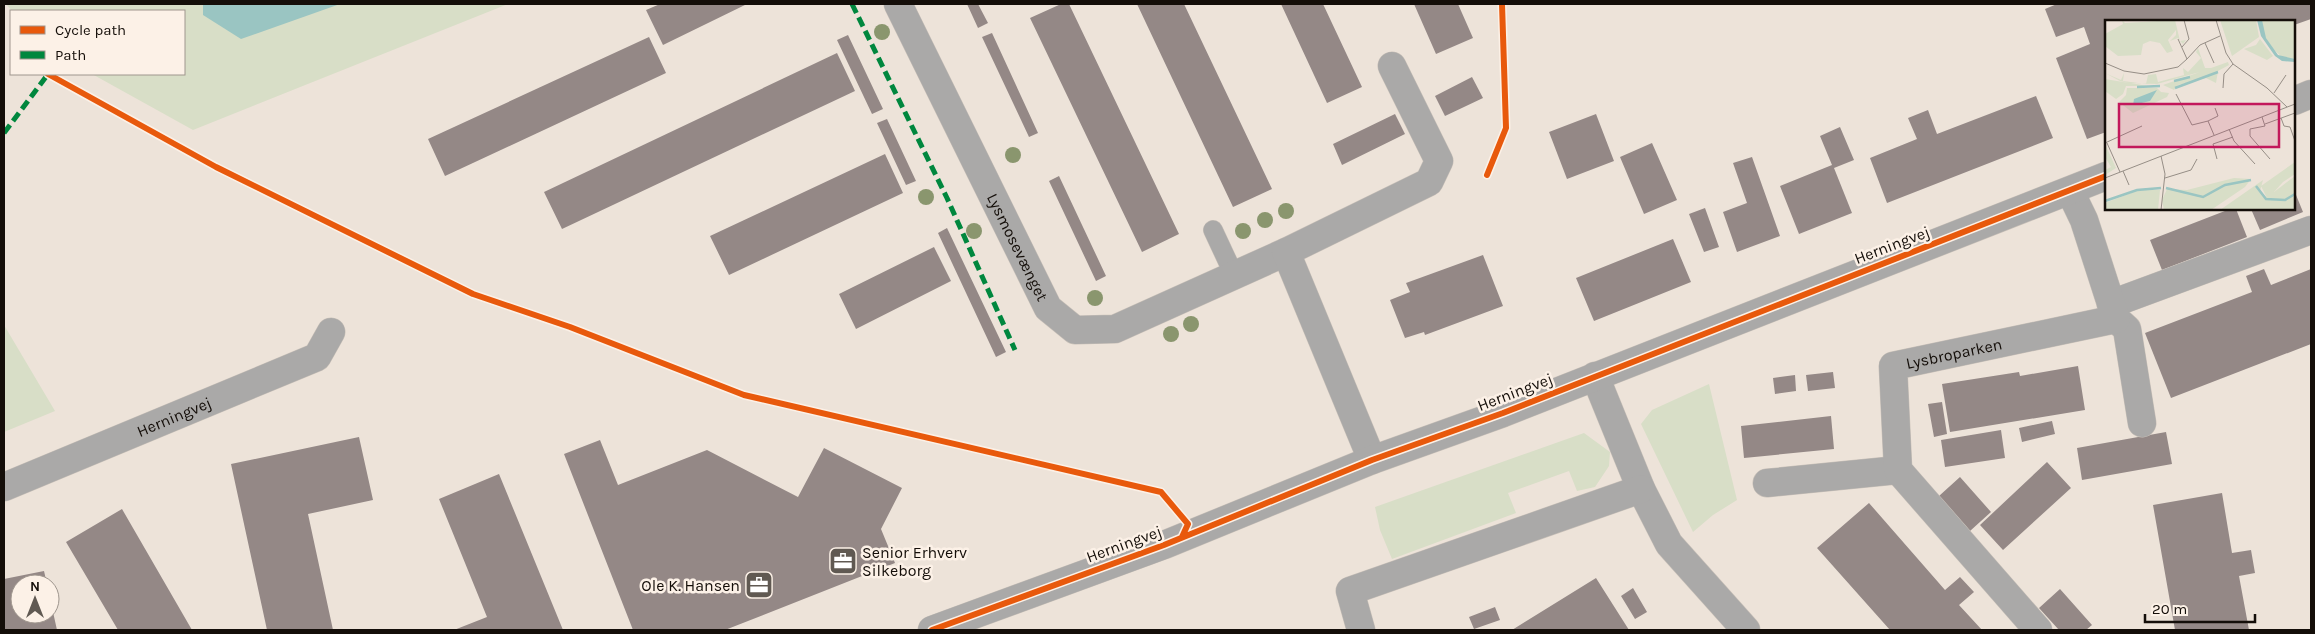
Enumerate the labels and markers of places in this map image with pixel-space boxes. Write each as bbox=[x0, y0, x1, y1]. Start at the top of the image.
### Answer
place label: Senior Erhverv Silkeborg bbox=[862, 543, 967, 580]
office icon: Senior Erhverv Silkeborg bbox=[828, 546, 858, 576]
office icon: Ole K. Hansen bbox=[744, 570, 774, 600]
place label: Ole K. Hansen bbox=[641, 576, 740, 595]

